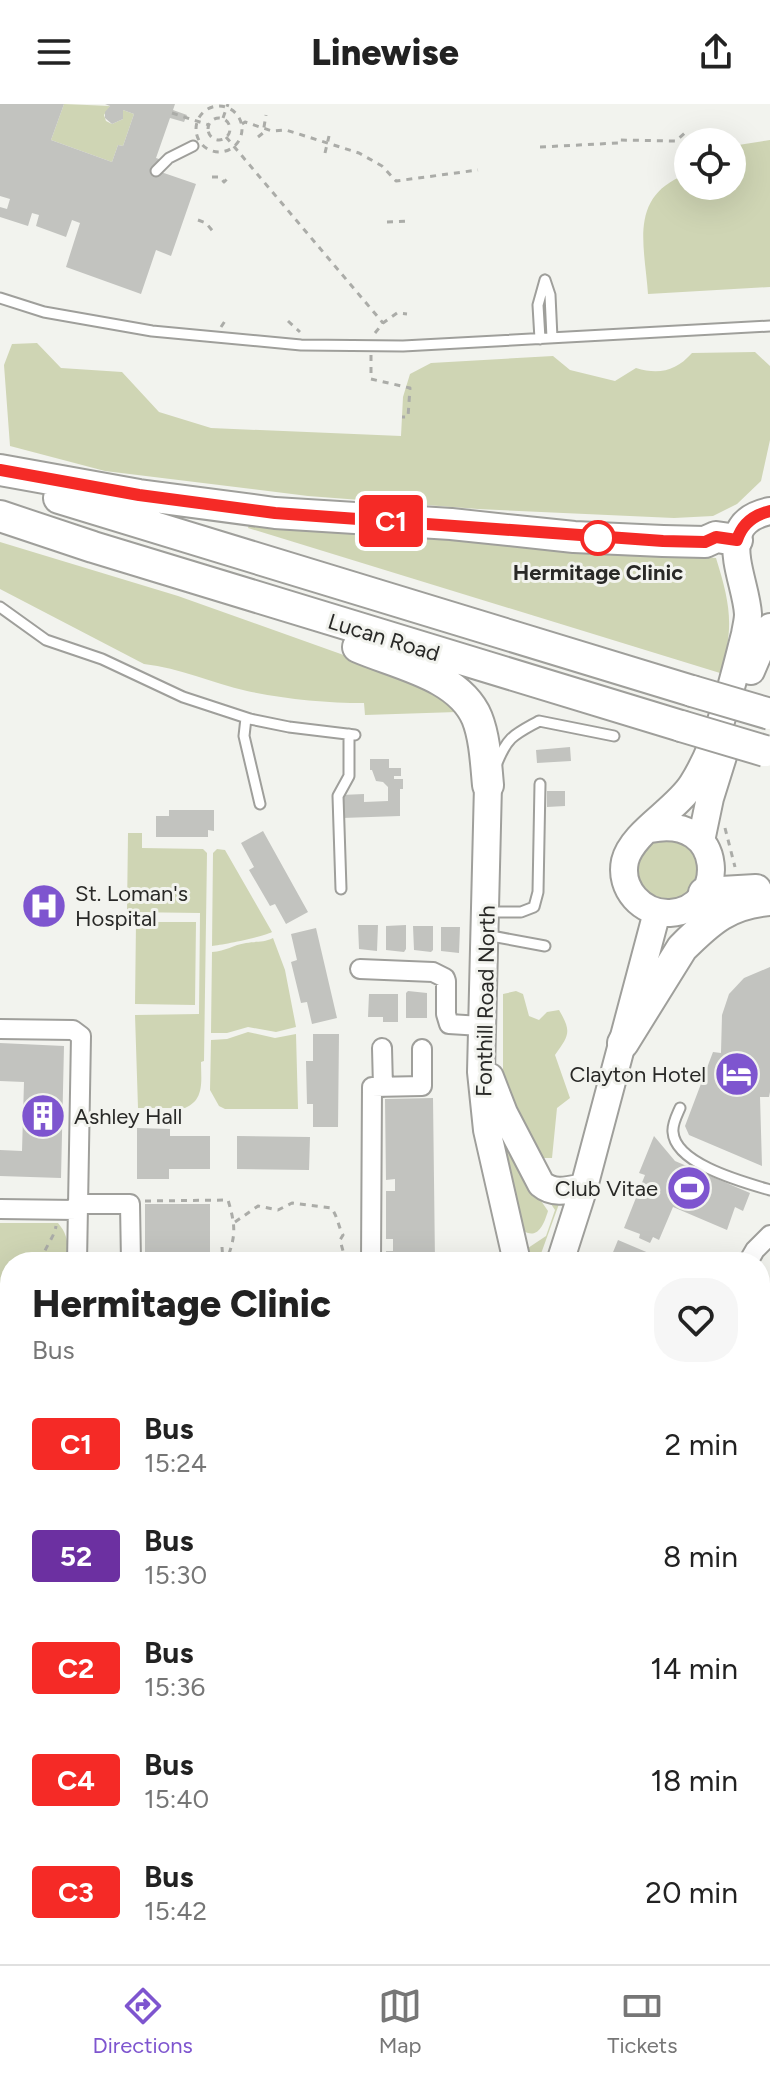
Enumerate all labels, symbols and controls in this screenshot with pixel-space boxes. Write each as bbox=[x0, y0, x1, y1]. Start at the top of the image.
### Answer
icon: menu bbox=[32, 30, 76, 74]
icon: share bbox=[694, 30, 738, 74]
text: Linewise bbox=[311, 31, 459, 74]
map controls bbox=[674, 128, 746, 200]
button: locate bbox=[674, 128, 746, 200]
line badge: C1 bbox=[355, 495, 427, 547]
text: C1 bbox=[375, 504, 407, 538]
marker: Hermitage Clinic bbox=[581, 521, 615, 555]
place label: Hermitage Clinic bbox=[513, 559, 683, 586]
street label: Lucan Road bbox=[325, 608, 443, 667]
place label: St. Loman's Hospital bbox=[75, 880, 188, 932]
hospital icon: St. Loman's Hospital bbox=[20, 882, 68, 930]
street label: Fonthill Road North bbox=[470, 905, 501, 1097]
hotel icon: Clayton Hotel bbox=[713, 1050, 761, 1098]
place label: Clayton Hotel bbox=[570, 1061, 706, 1088]
building icon: Ashley Hall bbox=[19, 1092, 67, 1140]
place label: Ashley Hall bbox=[74, 1103, 182, 1130]
sports icon: Club Vitae bbox=[665, 1164, 713, 1212]
place label: Club Vitae bbox=[555, 1175, 658, 1202]
button: heart bbox=[654, 1278, 738, 1362]
text: Hermitage Clinic bbox=[32, 1281, 331, 1327]
text: Bus bbox=[32, 1334, 75, 1366]
text: Bus bbox=[144, 1410, 193, 1447]
text: 2 min bbox=[665, 1426, 738, 1463]
text: C1 bbox=[60, 1427, 92, 1461]
text: 15:24 bbox=[144, 1447, 207, 1479]
text: Bus bbox=[144, 1522, 193, 1559]
text: 8 min bbox=[663, 1538, 738, 1575]
text: 52 bbox=[60, 1539, 92, 1573]
text: 15:30 bbox=[144, 1559, 207, 1591]
text: Bus bbox=[144, 1634, 193, 1671]
text: 14 min bbox=[650, 1650, 738, 1687]
text: C2 bbox=[58, 1651, 94, 1685]
text: 15:36 bbox=[144, 1671, 205, 1703]
text: Bus bbox=[144, 1746, 193, 1783]
text: 18 min bbox=[651, 1762, 738, 1799]
text: C4 bbox=[57, 1763, 95, 1797]
text: 15:40 bbox=[144, 1783, 209, 1815]
text: Bus bbox=[144, 1858, 193, 1895]
text: 20 min bbox=[645, 1874, 738, 1911]
text: C3 bbox=[58, 1875, 94, 1909]
text: 15:42 bbox=[144, 1895, 207, 1927]
tab: Directions bbox=[93, 1984, 193, 2059]
tab: Map bbox=[378, 1984, 422, 2059]
tab: Tickets bbox=[607, 1984, 677, 2059]

